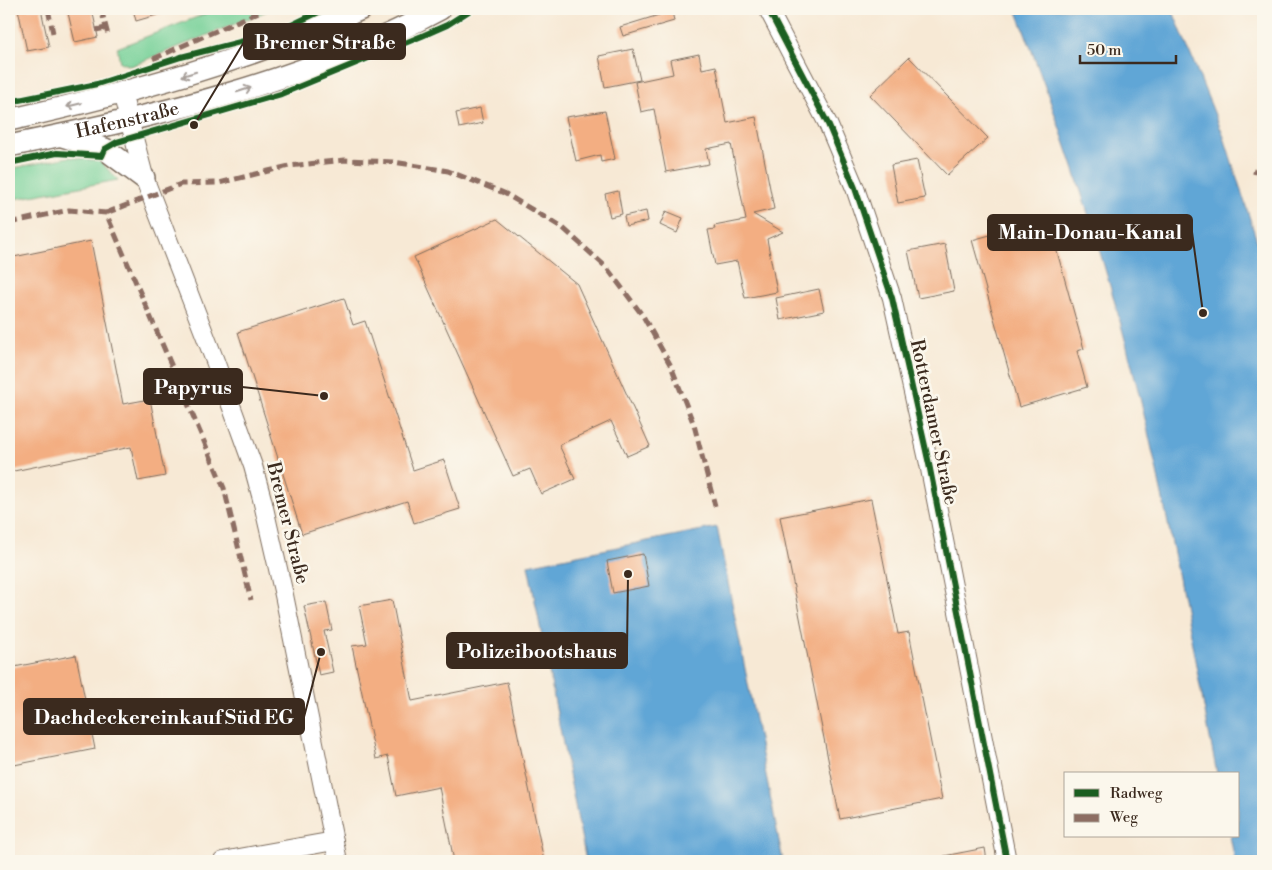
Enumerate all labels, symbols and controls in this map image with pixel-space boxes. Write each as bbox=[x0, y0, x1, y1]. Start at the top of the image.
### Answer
callout: Bremer Straße bbox=[244, 24, 405, 59]
text: Bremer Straße bbox=[254, 31, 396, 56]
scale bar bbox=[1080, 32, 1176, 64]
text: 50 m bbox=[1087, 41, 1121, 60]
one-way arrow bbox=[181, 70, 197, 80]
one-way arrow bbox=[235, 85, 251, 94]
street label: Hafenstraße bbox=[73, 96, 182, 144]
one-way arrow bbox=[67, 101, 83, 110]
callout: Main-Donau-Kanal bbox=[988, 215, 1192, 250]
text: Main-Donau-Kanal bbox=[998, 221, 1182, 246]
street label: Rotterdamer Straße bbox=[905, 337, 963, 507]
callout: Papyrus bbox=[144, 369, 242, 404]
text: Papyrus bbox=[154, 376, 232, 401]
street label: Bremer Straße bbox=[261, 458, 315, 587]
callout: Polizeibootshaus bbox=[447, 633, 627, 668]
text: Polizeibootshaus bbox=[457, 640, 617, 665]
callout: Dachdeckereinkauf Süd EG bbox=[24, 699, 304, 734]
text: Dachdeckereinkauf Süd EG bbox=[34, 706, 294, 731]
legend bbox=[1064, 772, 1240, 838]
text: Radweg bbox=[1110, 784, 1163, 803]
text: Weg bbox=[1109, 808, 1138, 827]

